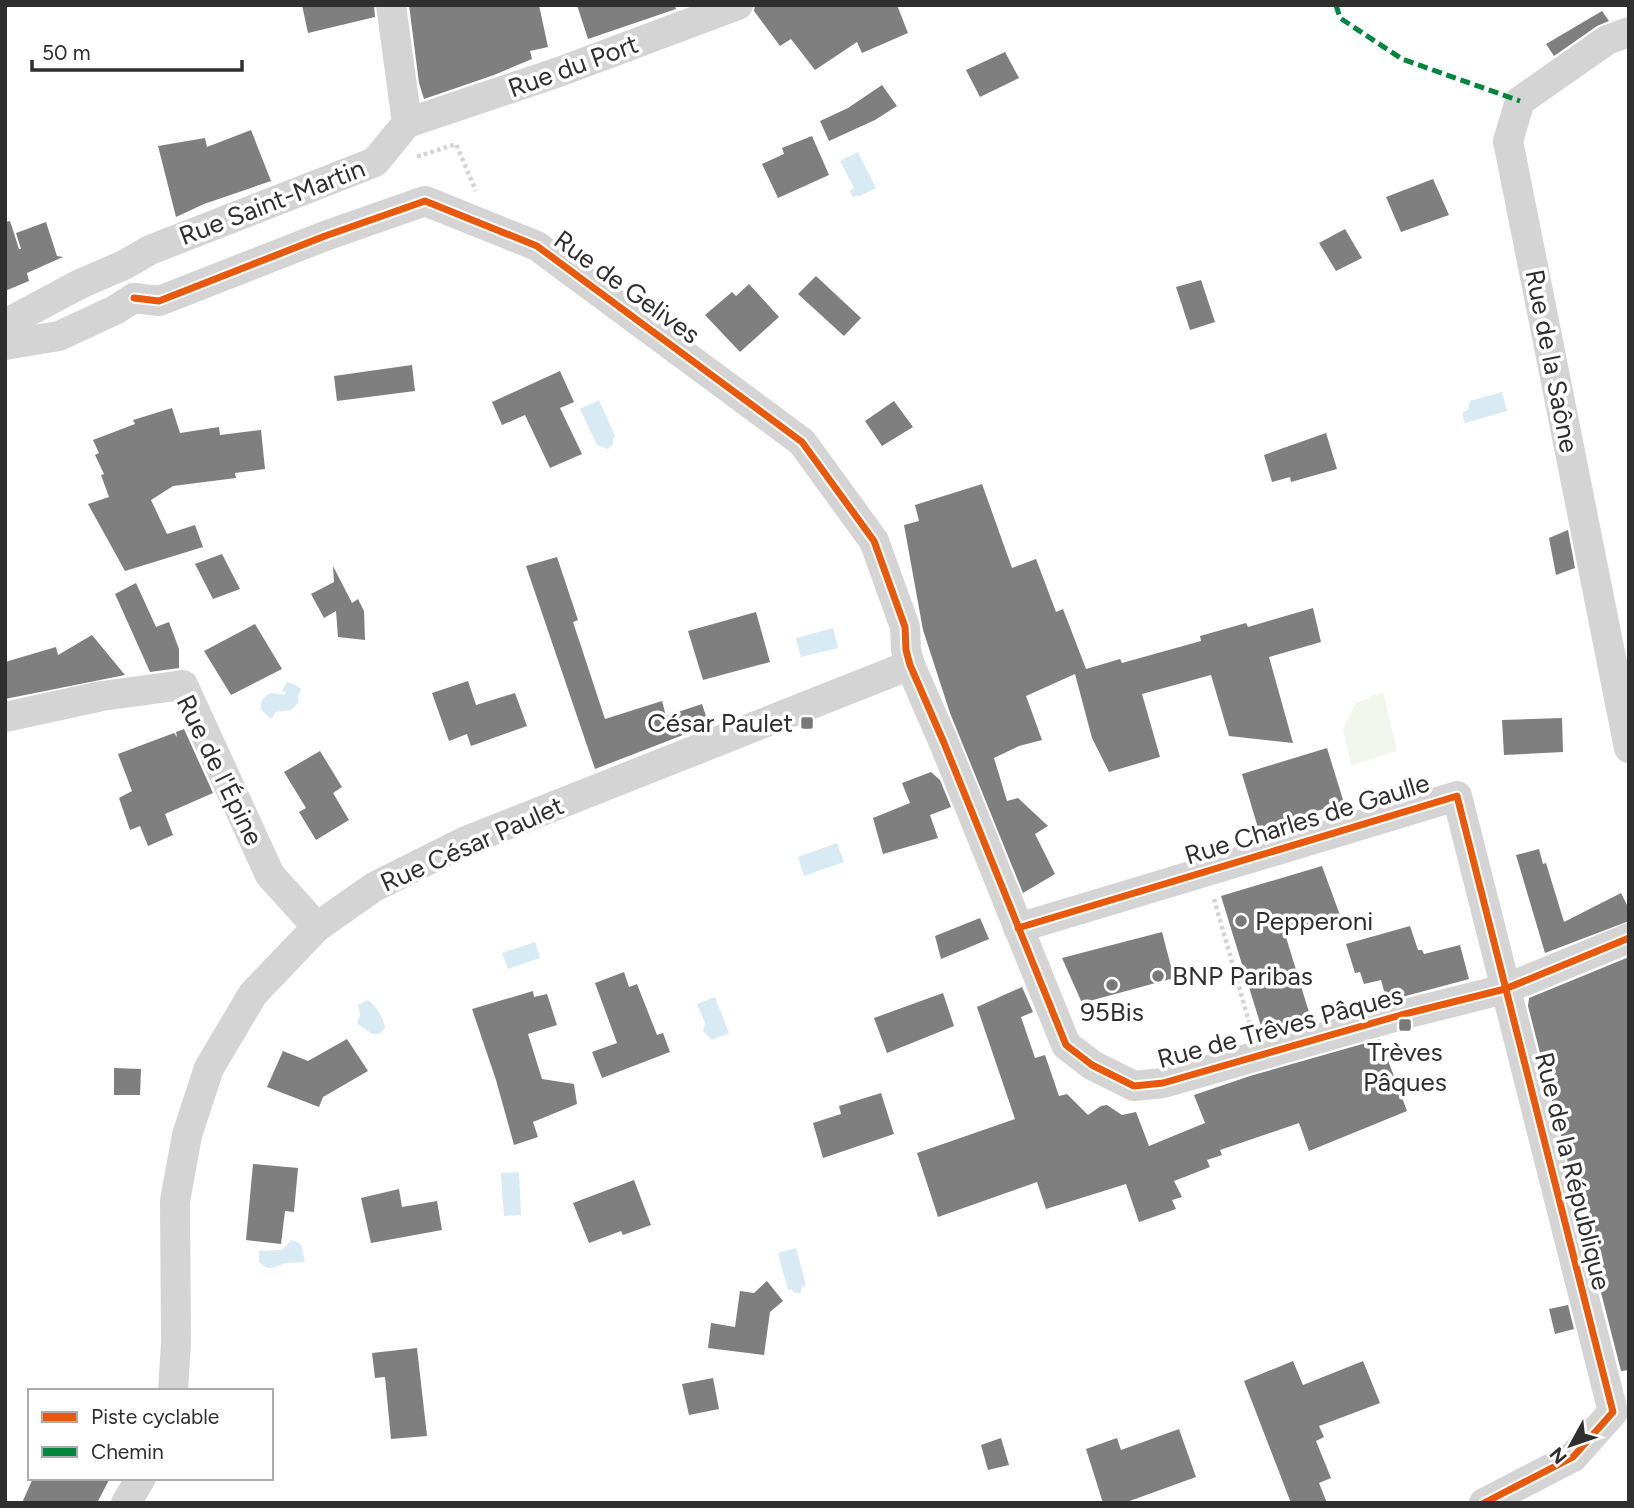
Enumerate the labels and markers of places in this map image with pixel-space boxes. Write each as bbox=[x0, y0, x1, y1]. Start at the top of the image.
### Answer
place label: César Paulet bbox=[647, 707, 793, 739]
marker: César Paulet bbox=[799, 715, 815, 731]
place label: Pepperoni bbox=[1255, 905, 1373, 937]
marker: Pepperoni bbox=[1233, 913, 1249, 929]
place label: BNP Paribas bbox=[1172, 960, 1313, 992]
marker: BNP Paribas bbox=[1150, 968, 1166, 984]
marker: 95Bis bbox=[1104, 977, 1120, 993]
place label: 95Bis bbox=[1080, 996, 1144, 1028]
marker: Trèves Pâques bbox=[1397, 1017, 1413, 1033]
place label: Trèves Pâques bbox=[1363, 1036, 1447, 1098]

